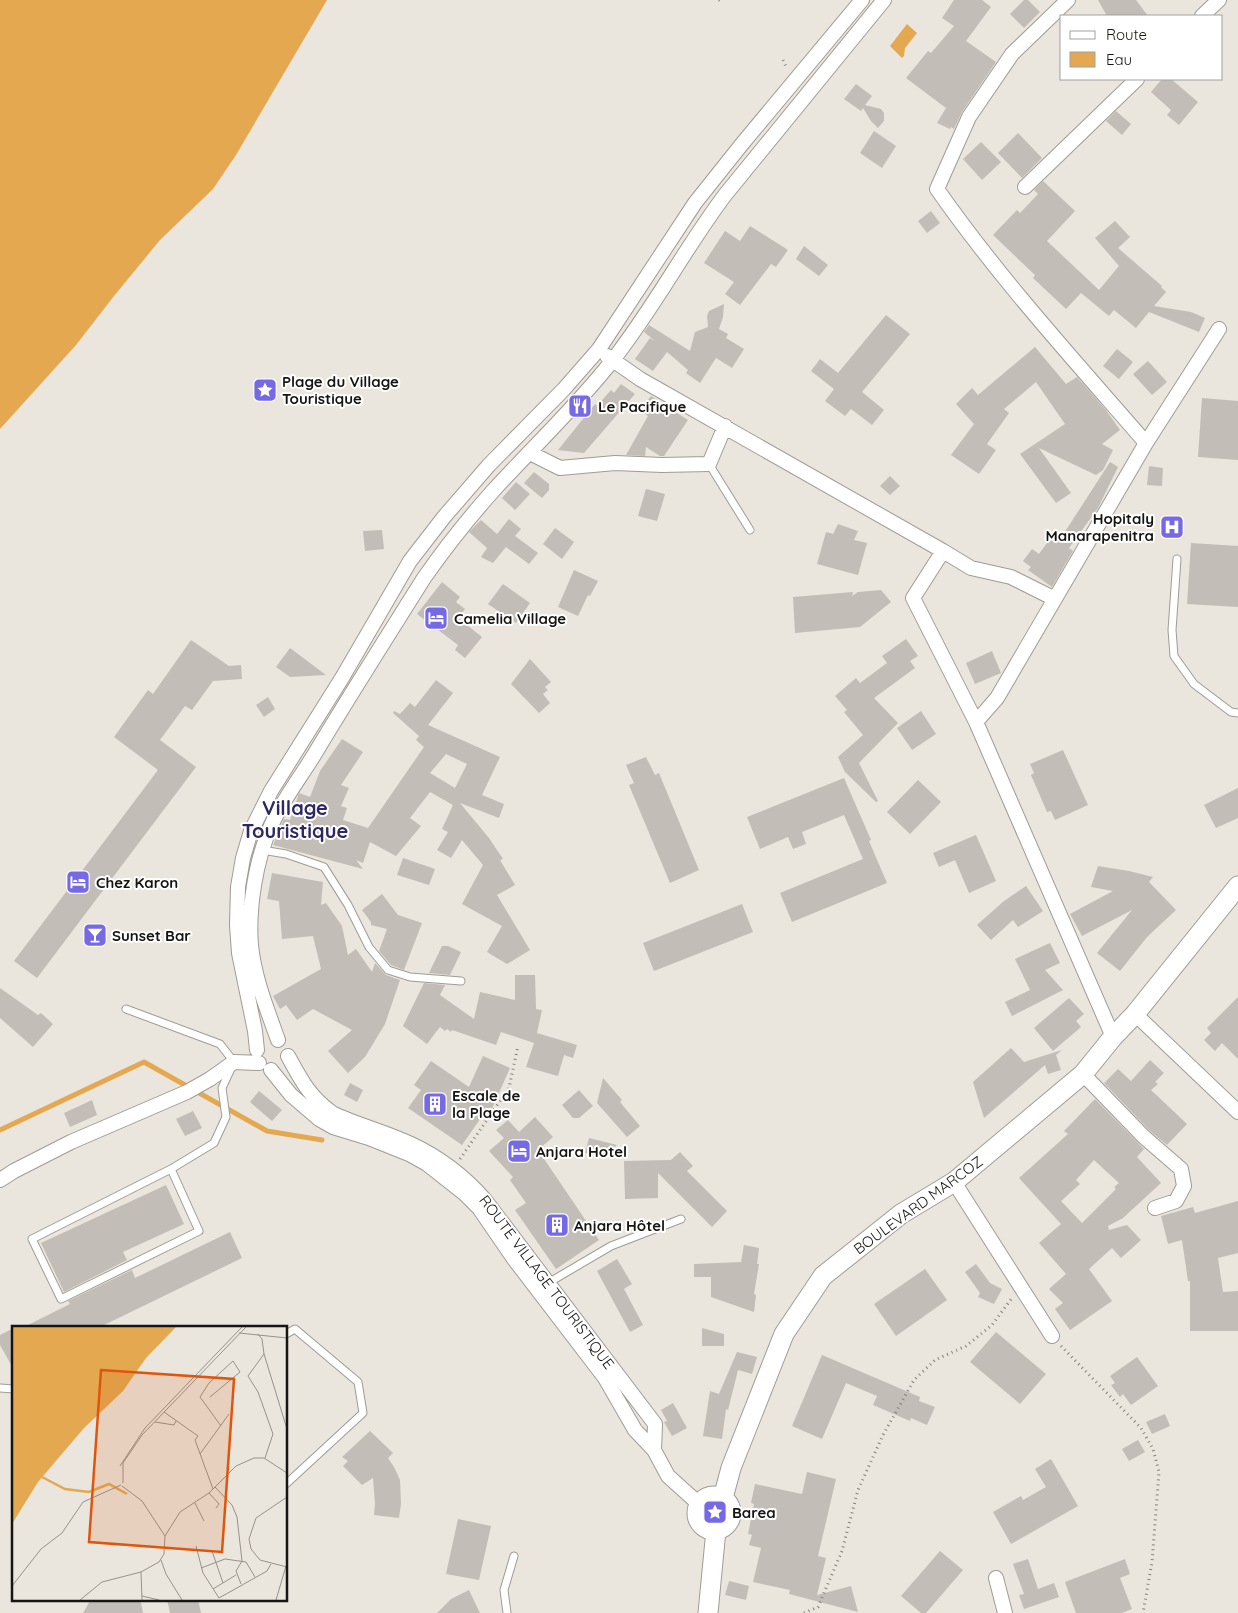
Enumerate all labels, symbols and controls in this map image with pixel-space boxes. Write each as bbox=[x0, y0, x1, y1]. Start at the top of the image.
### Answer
legend bbox=[1060, 15, 1223, 80]
text: Route bbox=[1106, 25, 1147, 44]
text: Eau bbox=[1106, 50, 1132, 69]
place label: Plage du Village Touristique bbox=[282, 372, 399, 408]
place icon: Plage du Village Touristique bbox=[252, 377, 278, 403]
restaurant icon: Le Pacifique bbox=[567, 393, 593, 419]
place label: Le Pacifique bbox=[598, 397, 687, 416]
place label: Hopitaly Manarapenitra bbox=[1046, 509, 1154, 545]
hospital icon: Hopitaly Manarapenitra bbox=[1159, 514, 1185, 540]
hotel icon: Camelia Village bbox=[423, 605, 449, 631]
place label: Camelia Village bbox=[454, 609, 566, 628]
district label: Village Touristique bbox=[242, 795, 348, 843]
hotel icon: Chez Karon bbox=[65, 869, 91, 895]
place label: Chez Karon bbox=[96, 873, 178, 892]
bar icon: Sunset Bar bbox=[82, 922, 108, 948]
place label: Sunset Bar bbox=[112, 926, 191, 945]
place label: Escale de la Plage bbox=[452, 1086, 520, 1122]
building icon: Escale de la Plage bbox=[422, 1091, 448, 1117]
hotel icon: Anjara Hotel bbox=[506, 1138, 532, 1164]
place label: Anjara Hotel bbox=[536, 1142, 627, 1161]
street label: BOULEVARD MARCOZ bbox=[850, 1152, 986, 1258]
street label: ROUTE VILLAGE TOURISTIQUE bbox=[475, 1191, 619, 1373]
building icon: Anjara Hôtel bbox=[544, 1212, 570, 1238]
place label: Anjara Hôtel bbox=[574, 1216, 665, 1235]
inset map bbox=[12, 1326, 288, 1600]
place icon: Barea bbox=[702, 1499, 728, 1525]
place label: Barea bbox=[732, 1503, 776, 1522]

